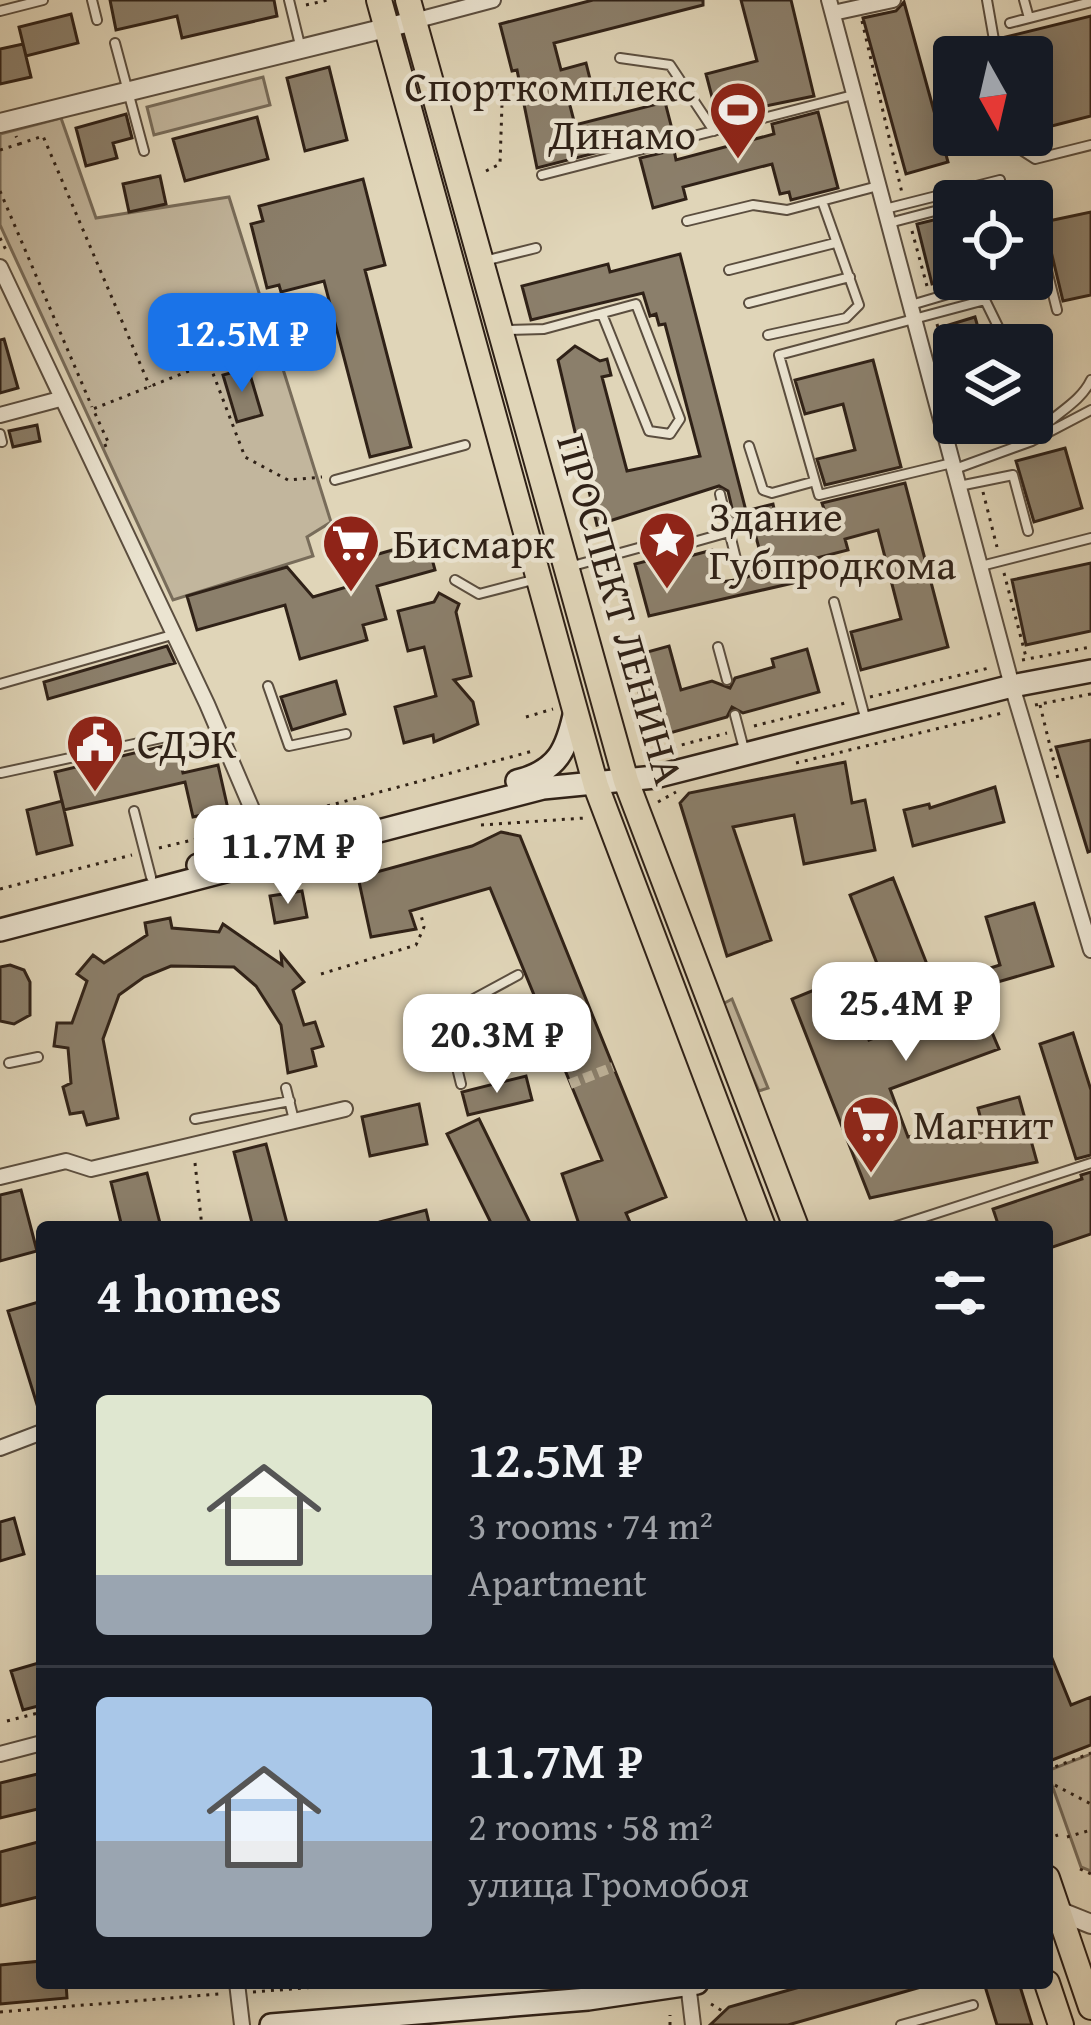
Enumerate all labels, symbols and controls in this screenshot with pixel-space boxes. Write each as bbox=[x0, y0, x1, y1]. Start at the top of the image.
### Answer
north arrow bbox=[933, 36, 1053, 156]
map controls bbox=[933, 36, 1053, 444]
place label: Спорткомплекс Динамо bbox=[405, 55, 696, 164]
sports icon: Спорткомплекс Динамо bbox=[707, 79, 769, 161]
button: locate bbox=[933, 180, 1053, 300]
pin: 12.5M ₽ bbox=[131, 293, 353, 395]
text: 12.5M ₽ bbox=[175, 303, 309, 360]
button: layers bbox=[933, 324, 1053, 444]
street label: ПРОСПЕКТ ЛЕНИНА bbox=[542, 426, 701, 792]
place label: Здание Губпродкома bbox=[709, 485, 956, 594]
place icon: Здание Губпродкома bbox=[636, 509, 698, 591]
supermarket icon: Бисмарк bbox=[320, 512, 382, 594]
place label: Бисмарк bbox=[393, 512, 555, 573]
public building icon: СДЭК bbox=[64, 712, 126, 794]
place label: СДЭК bbox=[137, 712, 237, 773]
pin: 11.7M ₽ bbox=[177, 805, 399, 907]
text: 11.7M ₽ bbox=[221, 815, 355, 872]
pin: 25.4M ₽ bbox=[795, 962, 1017, 1064]
text: 25.4M ₽ bbox=[839, 972, 973, 1029]
pin: 20.3M ₽ bbox=[386, 994, 608, 1096]
text: 20.3M ₽ bbox=[430, 1004, 564, 1061]
supermarket icon: Магнит bbox=[840, 1093, 902, 1175]
place label: Магнит bbox=[913, 1093, 1053, 1154]
text: 4 homes bbox=[96, 1256, 282, 1331]
icon: filters bbox=[927, 1260, 993, 1326]
text: 12.5M ₽ bbox=[468, 1421, 643, 1496]
icon: home bbox=[192, 1443, 336, 1587]
text: 3 rooms · 74 m² bbox=[468, 1496, 713, 1553]
text: Apartment bbox=[468, 1553, 647, 1610]
text: 11.7M ₽ bbox=[468, 1722, 643, 1797]
icon: home bbox=[192, 1745, 336, 1889]
text: 2 rooms · 58 m² bbox=[468, 1797, 713, 1854]
text: улица Громобоя bbox=[468, 1854, 749, 1911]

